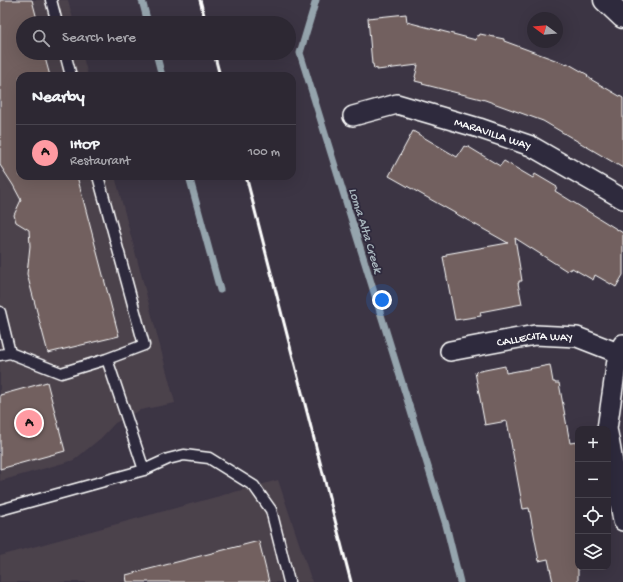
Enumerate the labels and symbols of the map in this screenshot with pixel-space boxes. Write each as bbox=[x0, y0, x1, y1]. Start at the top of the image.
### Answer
north arrow bbox=[527, 12, 563, 48]
street label: MARAVILLA WAY bbox=[452, 116, 533, 155]
water label: Loma Alta Creek bbox=[345, 186, 385, 276]
your location bbox=[372, 290, 392, 310]
street label: CALLECITA WAY bbox=[496, 330, 573, 351]
pin: A bbox=[16, 408, 42, 438]

